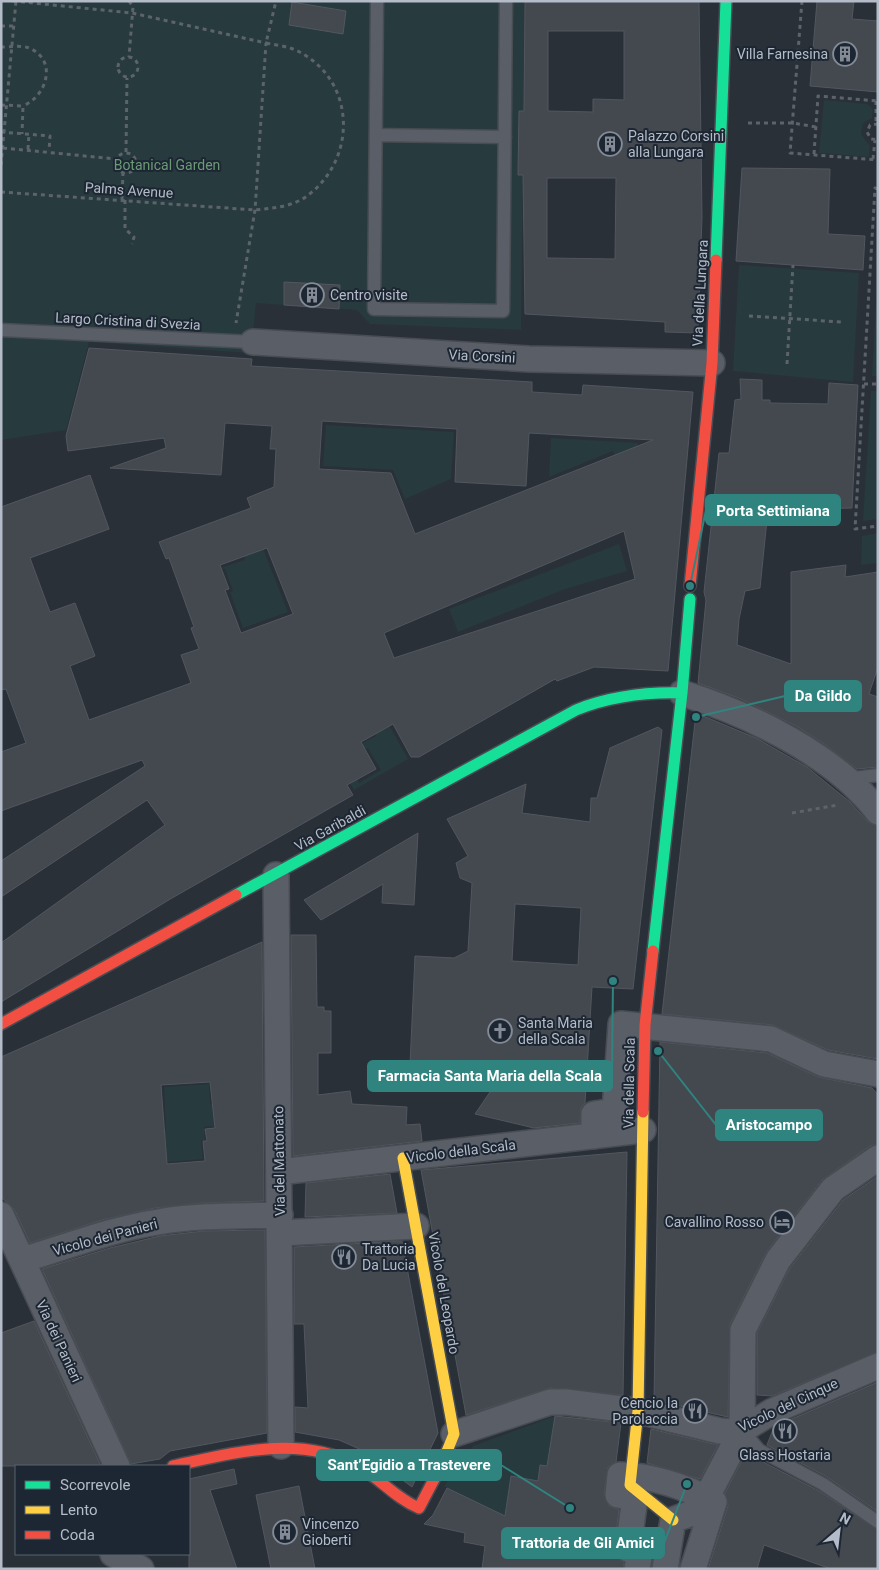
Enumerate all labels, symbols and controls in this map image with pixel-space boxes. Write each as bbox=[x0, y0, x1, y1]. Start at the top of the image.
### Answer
building icon: Villa Farnesina bbox=[832, 41, 858, 67]
place label: Villa Farnesina bbox=[737, 46, 828, 62]
place label: Palazzo Corsini alla Lungara bbox=[628, 128, 724, 160]
building icon: Palazzo Corsini alla Lungara bbox=[597, 131, 623, 157]
park label: Botanical Garden bbox=[114, 157, 220, 173]
street label: Palms Avenue bbox=[84, 179, 174, 201]
street label: Via della Lungara bbox=[689, 239, 711, 347]
building icon: Centro visite bbox=[299, 282, 325, 308]
place label: Centro visite bbox=[330, 287, 408, 303]
street label: Largo Cristina di Svezia bbox=[55, 309, 201, 333]
street label: Via Corsini bbox=[448, 346, 516, 366]
callout: Porta Settimiana bbox=[706, 495, 840, 525]
text: Porta Settimiana bbox=[716, 502, 830, 520]
callout: Da Gildo bbox=[785, 681, 861, 711]
text: Da Gildo bbox=[795, 687, 851, 705]
street label: Via Garibaldi bbox=[292, 802, 368, 854]
place label: Santa Maria della Scala bbox=[518, 1015, 593, 1047]
church icon: Santa Maria della Scala bbox=[487, 1018, 513, 1044]
street label: Via della Scala bbox=[620, 1037, 638, 1129]
callout: Farmacia Santa Maria della Scala bbox=[368, 1061, 612, 1091]
text: Farmacia Santa Maria della Scala bbox=[378, 1067, 602, 1085]
street label: Via del Mattonato bbox=[270, 1106, 288, 1216]
callout: Aristocampo bbox=[716, 1110, 822, 1140]
text: Aristocampo bbox=[726, 1116, 812, 1134]
street label: Vicolo della Scala bbox=[405, 1136, 517, 1166]
hotel icon: Cavallino Rosso bbox=[769, 1209, 795, 1235]
place label: Cavallino Rosso bbox=[665, 1214, 764, 1230]
street label: Vicolo dei Panieri bbox=[51, 1215, 159, 1259]
street label: Vicolo del Leopardo bbox=[425, 1231, 463, 1355]
place label: Trattoria Da Lucia bbox=[362, 1241, 416, 1273]
restaurant icon: Trattoria Da Lucia bbox=[331, 1244, 357, 1270]
street label: Via dei Panieri bbox=[33, 1297, 85, 1385]
street label: Vicolo del Cinque bbox=[736, 1375, 840, 1435]
place label: Cencio la Parolaccia bbox=[612, 1395, 678, 1427]
restaurant icon: Cencio la Parolaccia bbox=[682, 1398, 708, 1424]
restaurant icon: Glass Hostaria bbox=[772, 1418, 798, 1444]
place label: Glass Hostaria bbox=[739, 1447, 831, 1463]
callout: Sant’Egidio a Trastevere bbox=[317, 1450, 501, 1480]
text: Sant’Egidio a Trastevere bbox=[327, 1456, 491, 1474]
legend bbox=[15, 1465, 190, 1555]
text: Scorrevole bbox=[60, 1476, 131, 1494]
text: Lento bbox=[60, 1501, 98, 1519]
north arrow bbox=[814, 1505, 864, 1555]
text: N bbox=[837, 1509, 853, 1528]
place label: Vincenzo Gioberti bbox=[302, 1516, 359, 1548]
building icon: Vincenzo Gioberti bbox=[272, 1519, 298, 1545]
text: Coda bbox=[60, 1526, 95, 1544]
callout: Trattoria de Gli Amici bbox=[502, 1528, 664, 1558]
text: Trattoria de Gli Amici bbox=[512, 1534, 654, 1552]

